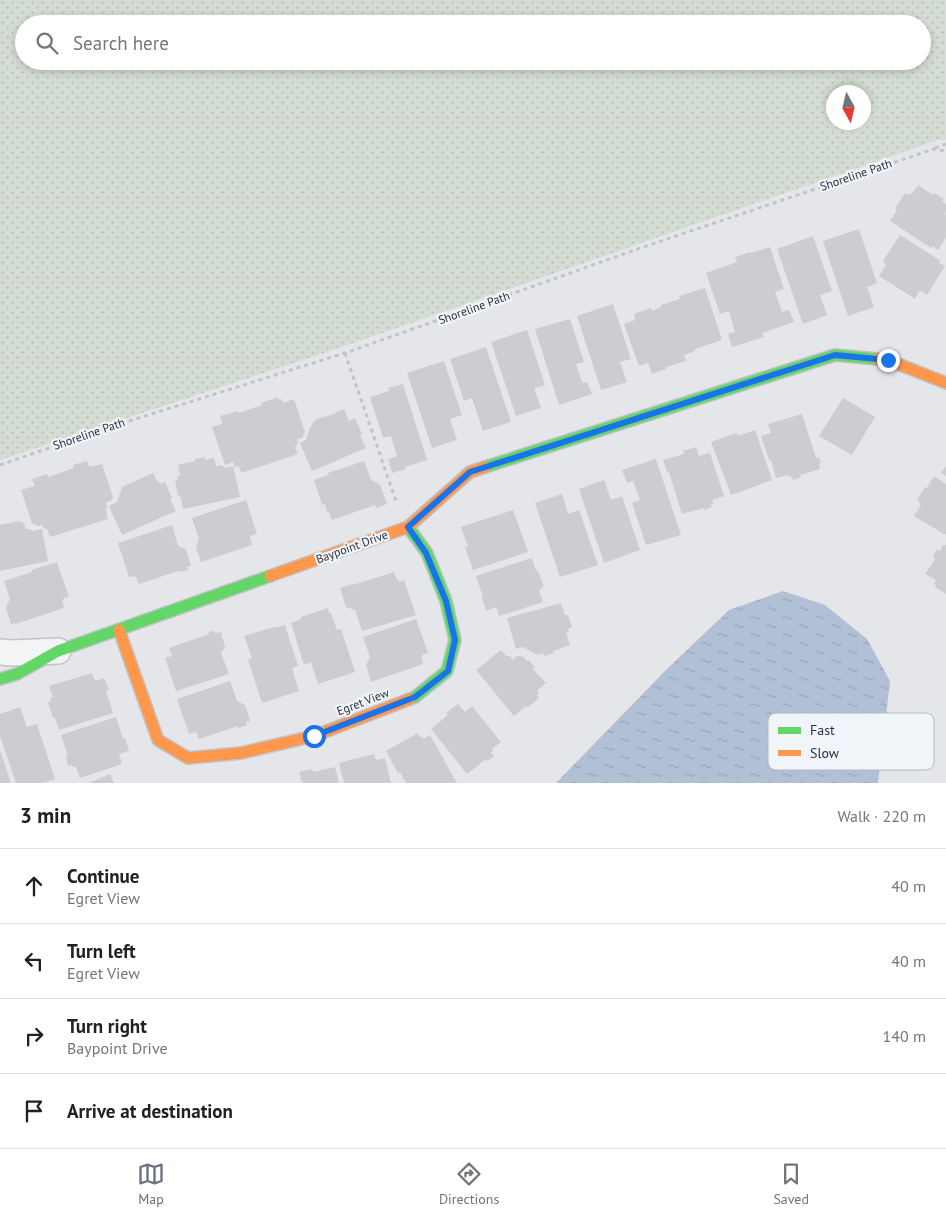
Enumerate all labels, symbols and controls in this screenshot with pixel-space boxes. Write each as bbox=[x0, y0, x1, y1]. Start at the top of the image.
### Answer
search box bbox=[15, 15, 931, 70]
icon: search bbox=[33, 29, 61, 57]
text: Search here bbox=[73, 31, 169, 55]
north arrow bbox=[826, 85, 871, 130]
street label: Shoreline Path bbox=[818, 155, 894, 194]
street label: Shoreline Path bbox=[436, 288, 512, 327]
route end bbox=[877, 349, 900, 372]
street label: Shoreline Path bbox=[51, 414, 127, 453]
street label: Baypoint Drive bbox=[314, 527, 390, 566]
street label: Egret View bbox=[335, 685, 391, 718]
legend bbox=[768, 713, 934, 770]
text: Fast bbox=[810, 721, 835, 739]
route start bbox=[303, 725, 326, 748]
text: Slow bbox=[810, 744, 840, 762]
text: 3 min bbox=[20, 802, 71, 829]
text: Walk · 220 m bbox=[837, 806, 926, 826]
text: Continue bbox=[67, 864, 139, 888]
icon: ahead bbox=[20, 872, 48, 900]
text: 40 m bbox=[891, 876, 926, 896]
text: Egret View bbox=[67, 888, 140, 908]
text: Turn left bbox=[67, 939, 136, 963]
icon: left bbox=[20, 947, 48, 975]
text: 40 m bbox=[891, 951, 926, 971]
text: Egret View bbox=[67, 963, 140, 983]
text: Turn right bbox=[67, 1014, 147, 1038]
icon: right bbox=[20, 1022, 48, 1050]
text: 140 m bbox=[883, 1026, 926, 1046]
text: Baypoint Drive bbox=[67, 1038, 168, 1058]
icon: arrive bbox=[20, 1097, 48, 1125]
text: Arrive at destination bbox=[67, 1099, 233, 1123]
tab: Map bbox=[137, 1160, 165, 1208]
tab: Directions bbox=[439, 1160, 499, 1208]
tab: Saved bbox=[773, 1160, 809, 1208]

